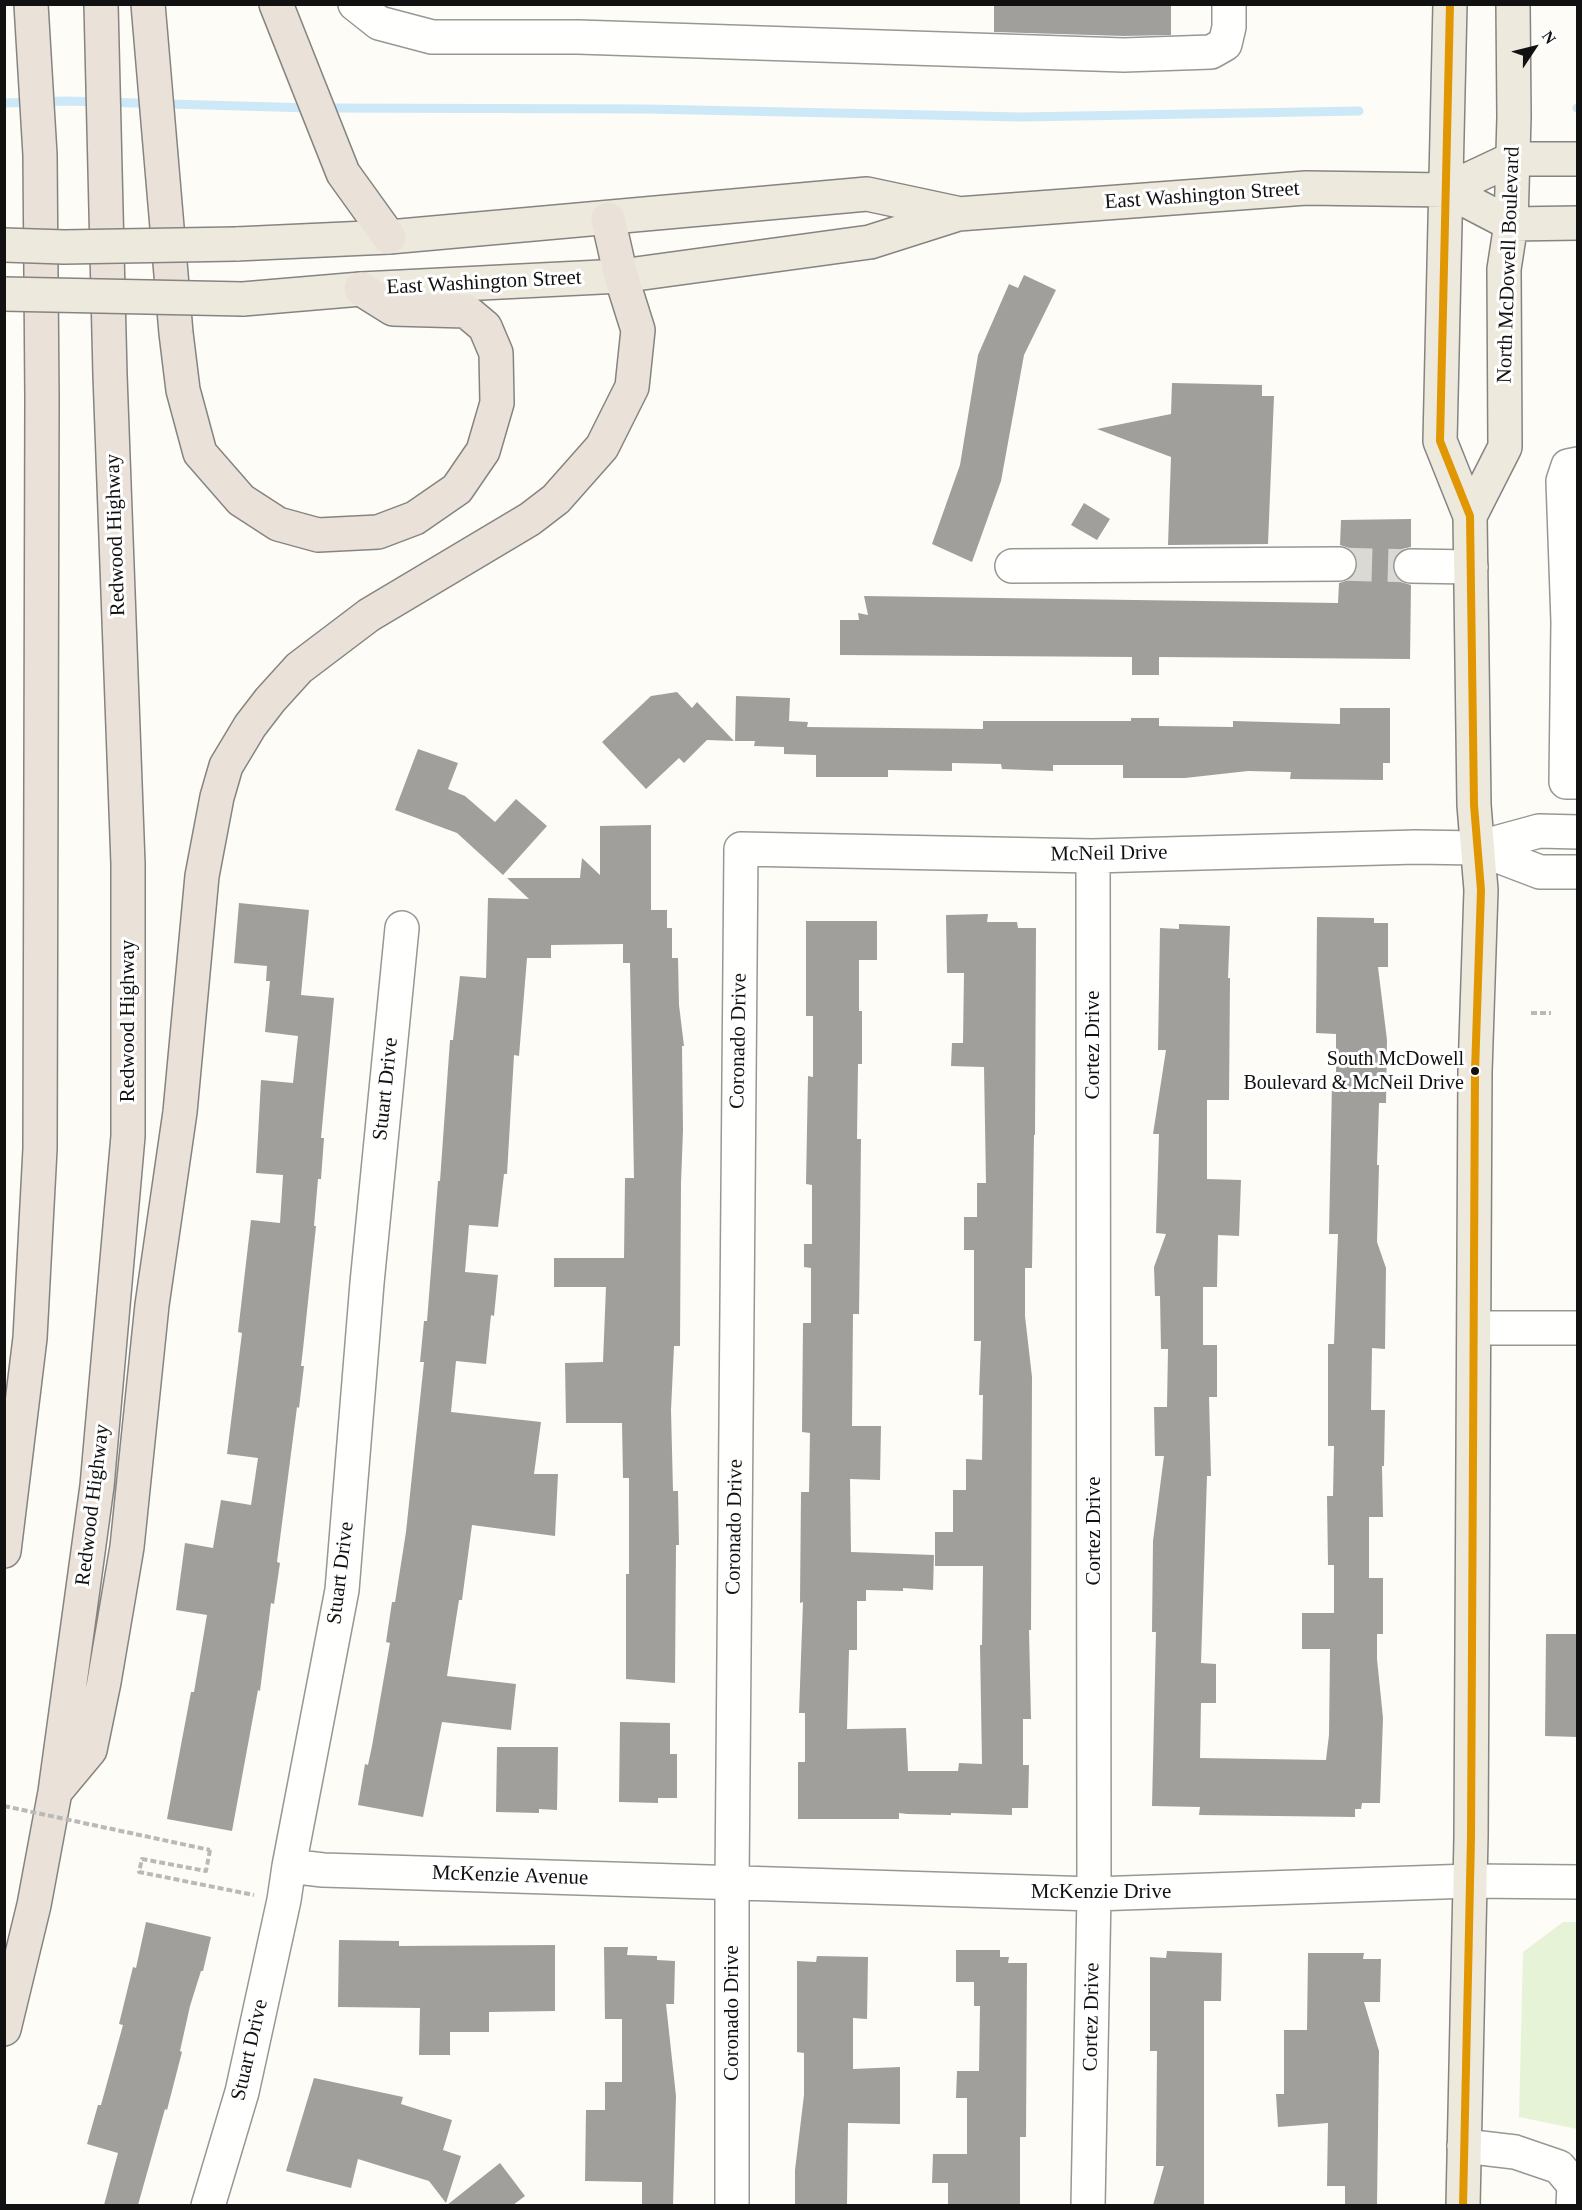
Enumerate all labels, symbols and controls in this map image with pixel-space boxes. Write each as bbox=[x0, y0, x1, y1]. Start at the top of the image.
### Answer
north arrow bbox=[1504, 18, 1564, 78]
text: N bbox=[1539, 28, 1559, 47]
street label: North McDowell Boulevard bbox=[1492, 146, 1526, 384]
street label: East Washington Street bbox=[1104, 177, 1300, 215]
street label: East Washington Street bbox=[386, 265, 582, 301]
street label: Redwood Highway bbox=[101, 453, 131, 617]
street label: McNeil Drive bbox=[1050, 840, 1168, 868]
street label: Redwood Highway bbox=[115, 940, 141, 1102]
street label: Coronado Drive bbox=[725, 973, 753, 1109]
street label: Cortez Drive bbox=[1080, 990, 1106, 1100]
street label: Stuart Drive bbox=[368, 1036, 404, 1142]
place label: South McDowell Boulevard & McNeil Drive bbox=[1244, 1048, 1464, 1095]
marker: South McDowell Boulevard & McNeil Drive bbox=[1469, 1065, 1481, 1077]
street label: Redwood Highway bbox=[71, 1423, 115, 1587]
street label: Coronado Drive bbox=[721, 1459, 749, 1595]
street label: Cortez Drive bbox=[1081, 1476, 1107, 1586]
street label: Stuart Drive bbox=[322, 1520, 360, 1626]
street label: McKenzie Avenue bbox=[431, 1861, 589, 1891]
street label: McKenzie Drive bbox=[1031, 1879, 1171, 1905]
street label: Coronado Drive bbox=[719, 1945, 745, 2081]
street label: Cortez Drive bbox=[1078, 1962, 1106, 2072]
street label: Stuart Drive bbox=[226, 1997, 274, 2103]

